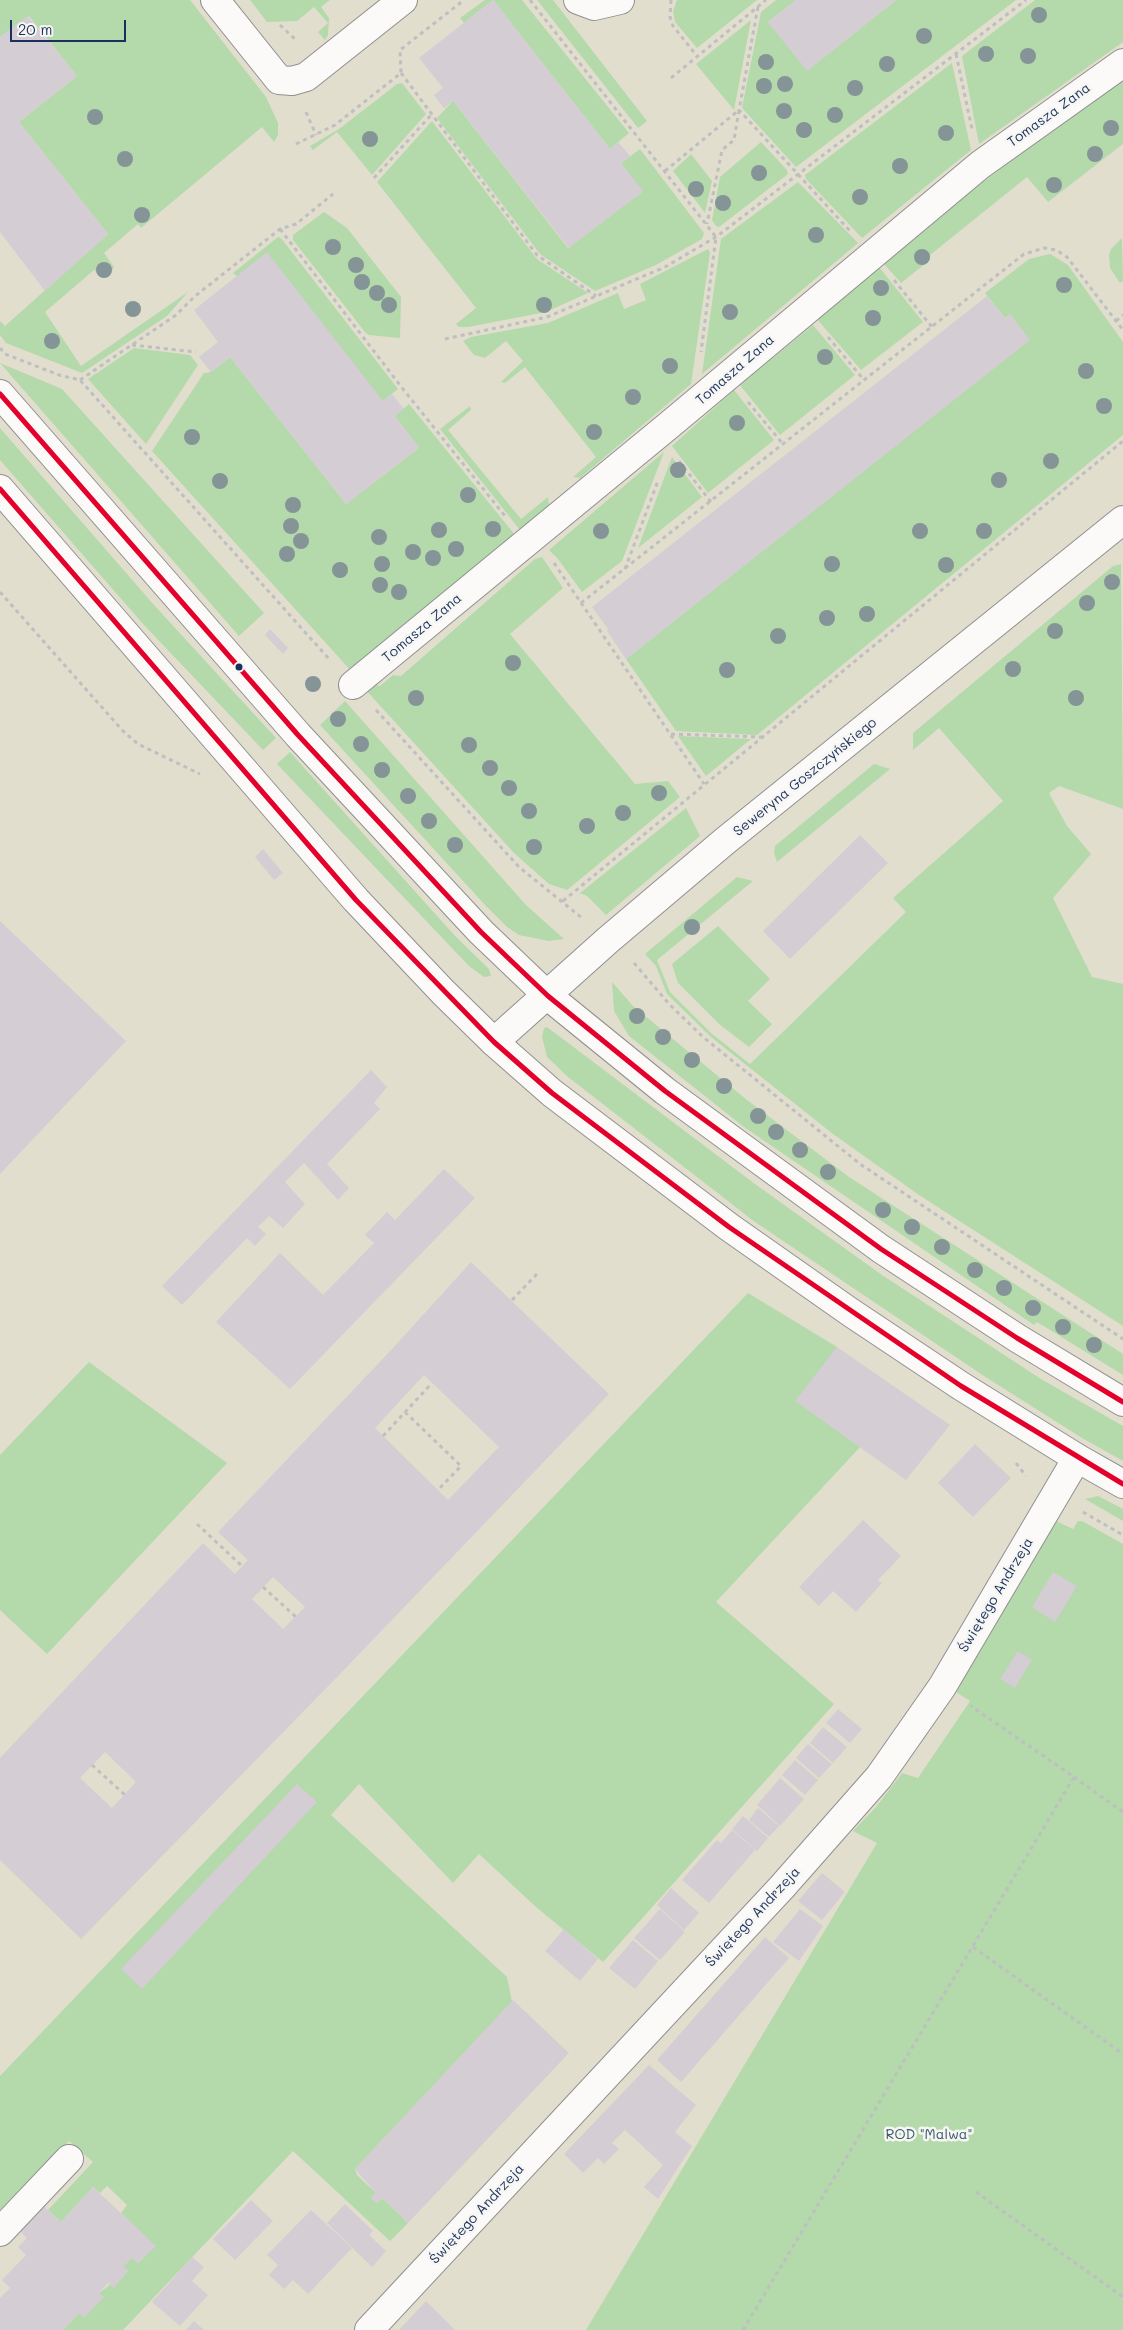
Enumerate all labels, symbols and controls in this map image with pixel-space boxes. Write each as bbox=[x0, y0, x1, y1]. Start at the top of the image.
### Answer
scale bar bbox=[12, 10, 129, 42]
text: 20 m bbox=[18, 19, 52, 39]
street label: Tomasza Zana bbox=[1004, 79, 1094, 151]
street label: Tomasza Zana bbox=[692, 331, 778, 409]
street label: Tomasza Zana bbox=[379, 590, 465, 666]
unlabelled marker bbox=[234, 662, 244, 672]
street label: Seweryna Goszczyńskiego bbox=[730, 714, 880, 840]
street label: Świętego Andrzeja bbox=[955, 1535, 1037, 1655]
street label: Świętego Andrzeja bbox=[702, 1863, 804, 1971]
park label: ROD "Malwa" bbox=[885, 2127, 973, 2143]
street label: Świętego Andrzeja bbox=[426, 2160, 528, 2268]

